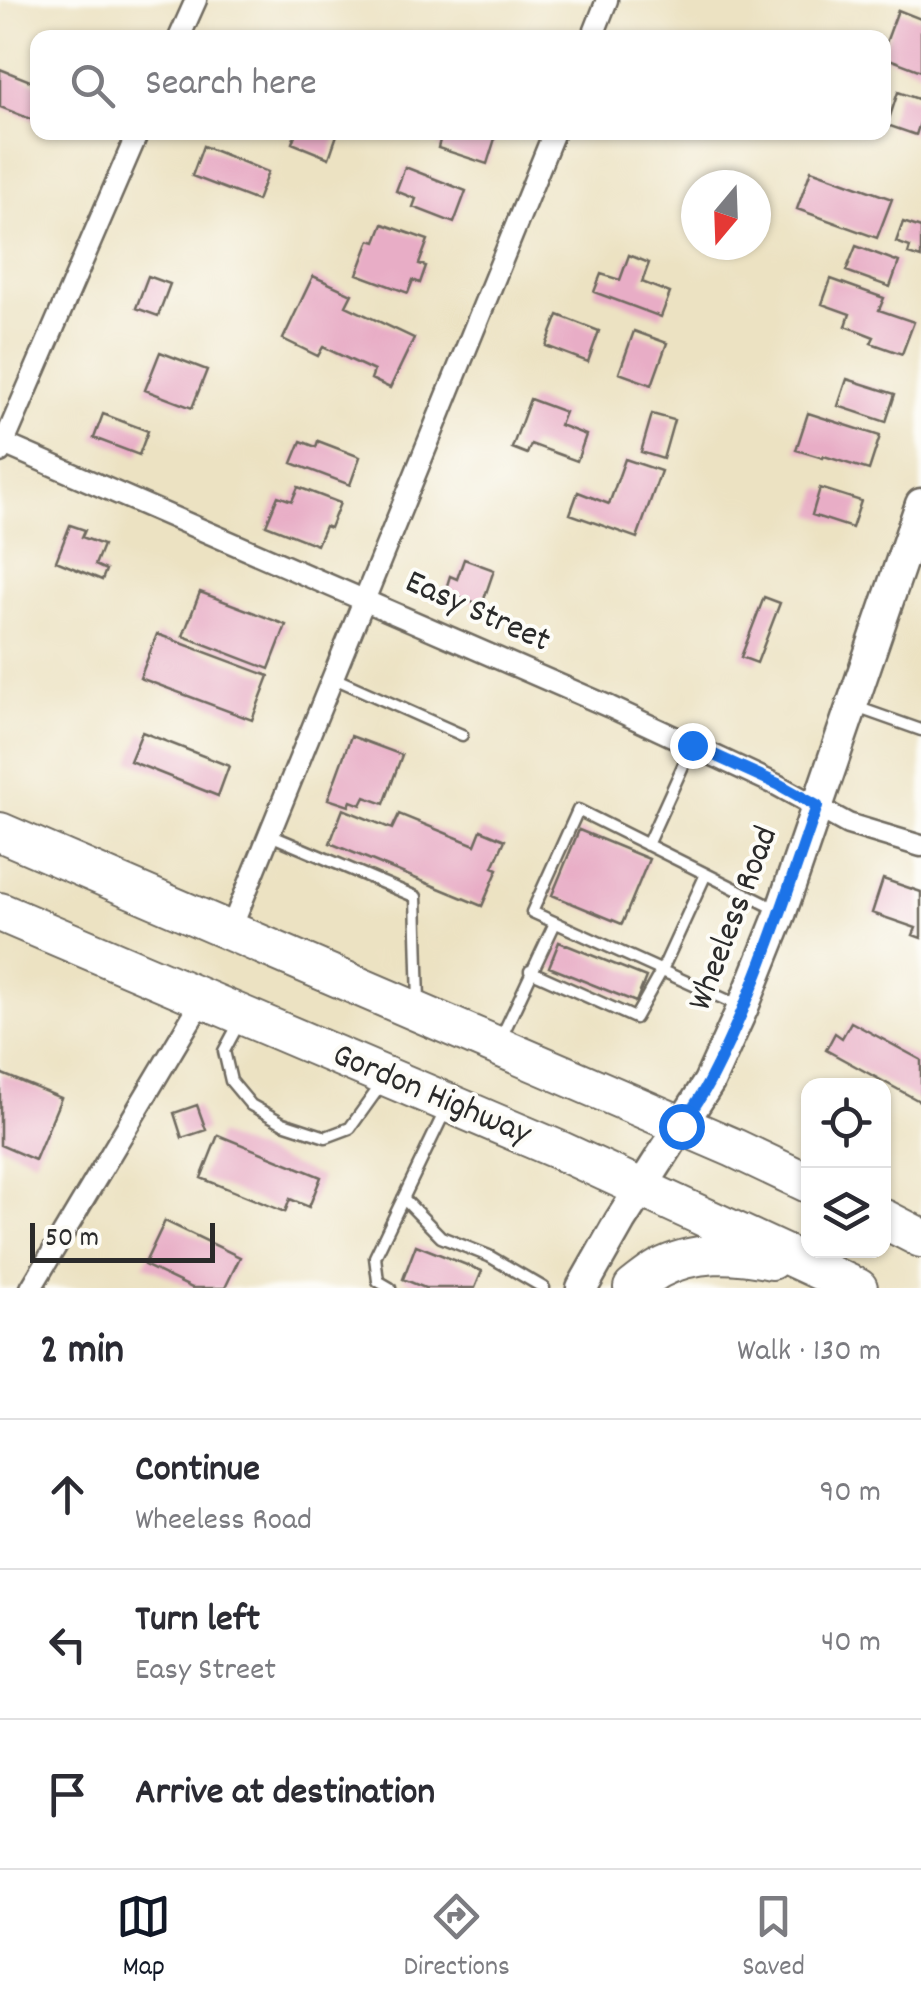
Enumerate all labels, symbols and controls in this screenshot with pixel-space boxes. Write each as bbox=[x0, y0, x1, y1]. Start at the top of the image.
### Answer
search box bbox=[30, 30, 891, 140]
icon: search bbox=[65, 58, 120, 113]
text: Search here bbox=[145, 58, 317, 113]
north arrow bbox=[681, 170, 771, 260]
street label: Easy Street bbox=[396, 559, 558, 667]
route end bbox=[670, 723, 716, 769]
street label: Wheeless Road bbox=[677, 820, 793, 1018]
street label: Gordon Highway bbox=[324, 1032, 539, 1161]
map controls bbox=[801, 1078, 891, 1258]
button: locate bbox=[801, 1078, 891, 1168]
route start bbox=[659, 1104, 705, 1150]
button: layers bbox=[801, 1168, 891, 1258]
scale bar bbox=[30, 1218, 215, 1262]
text: 50 m bbox=[45, 1220, 99, 1260]
text: 2 min bbox=[40, 1323, 124, 1383]
text: Walk · 130 m bbox=[737, 1330, 881, 1376]
text: Continue bbox=[135, 1444, 260, 1499]
icon: ahead bbox=[40, 1467, 95, 1522]
text: 90 m bbox=[820, 1471, 881, 1517]
text: Wheeless Road bbox=[135, 1499, 312, 1545]
text: Turn left bbox=[135, 1594, 260, 1649]
icon: left bbox=[40, 1617, 95, 1672]
text: 40 m bbox=[821, 1621, 881, 1667]
text: Easy Street bbox=[135, 1649, 276, 1695]
icon: arrive bbox=[40, 1767, 95, 1822]
text: Arrive at destination bbox=[135, 1767, 435, 1822]
tab: Map bbox=[116, 1889, 171, 1989]
tab: Directions bbox=[404, 1889, 510, 1989]
tab: Saved bbox=[742, 1889, 805, 1989]

